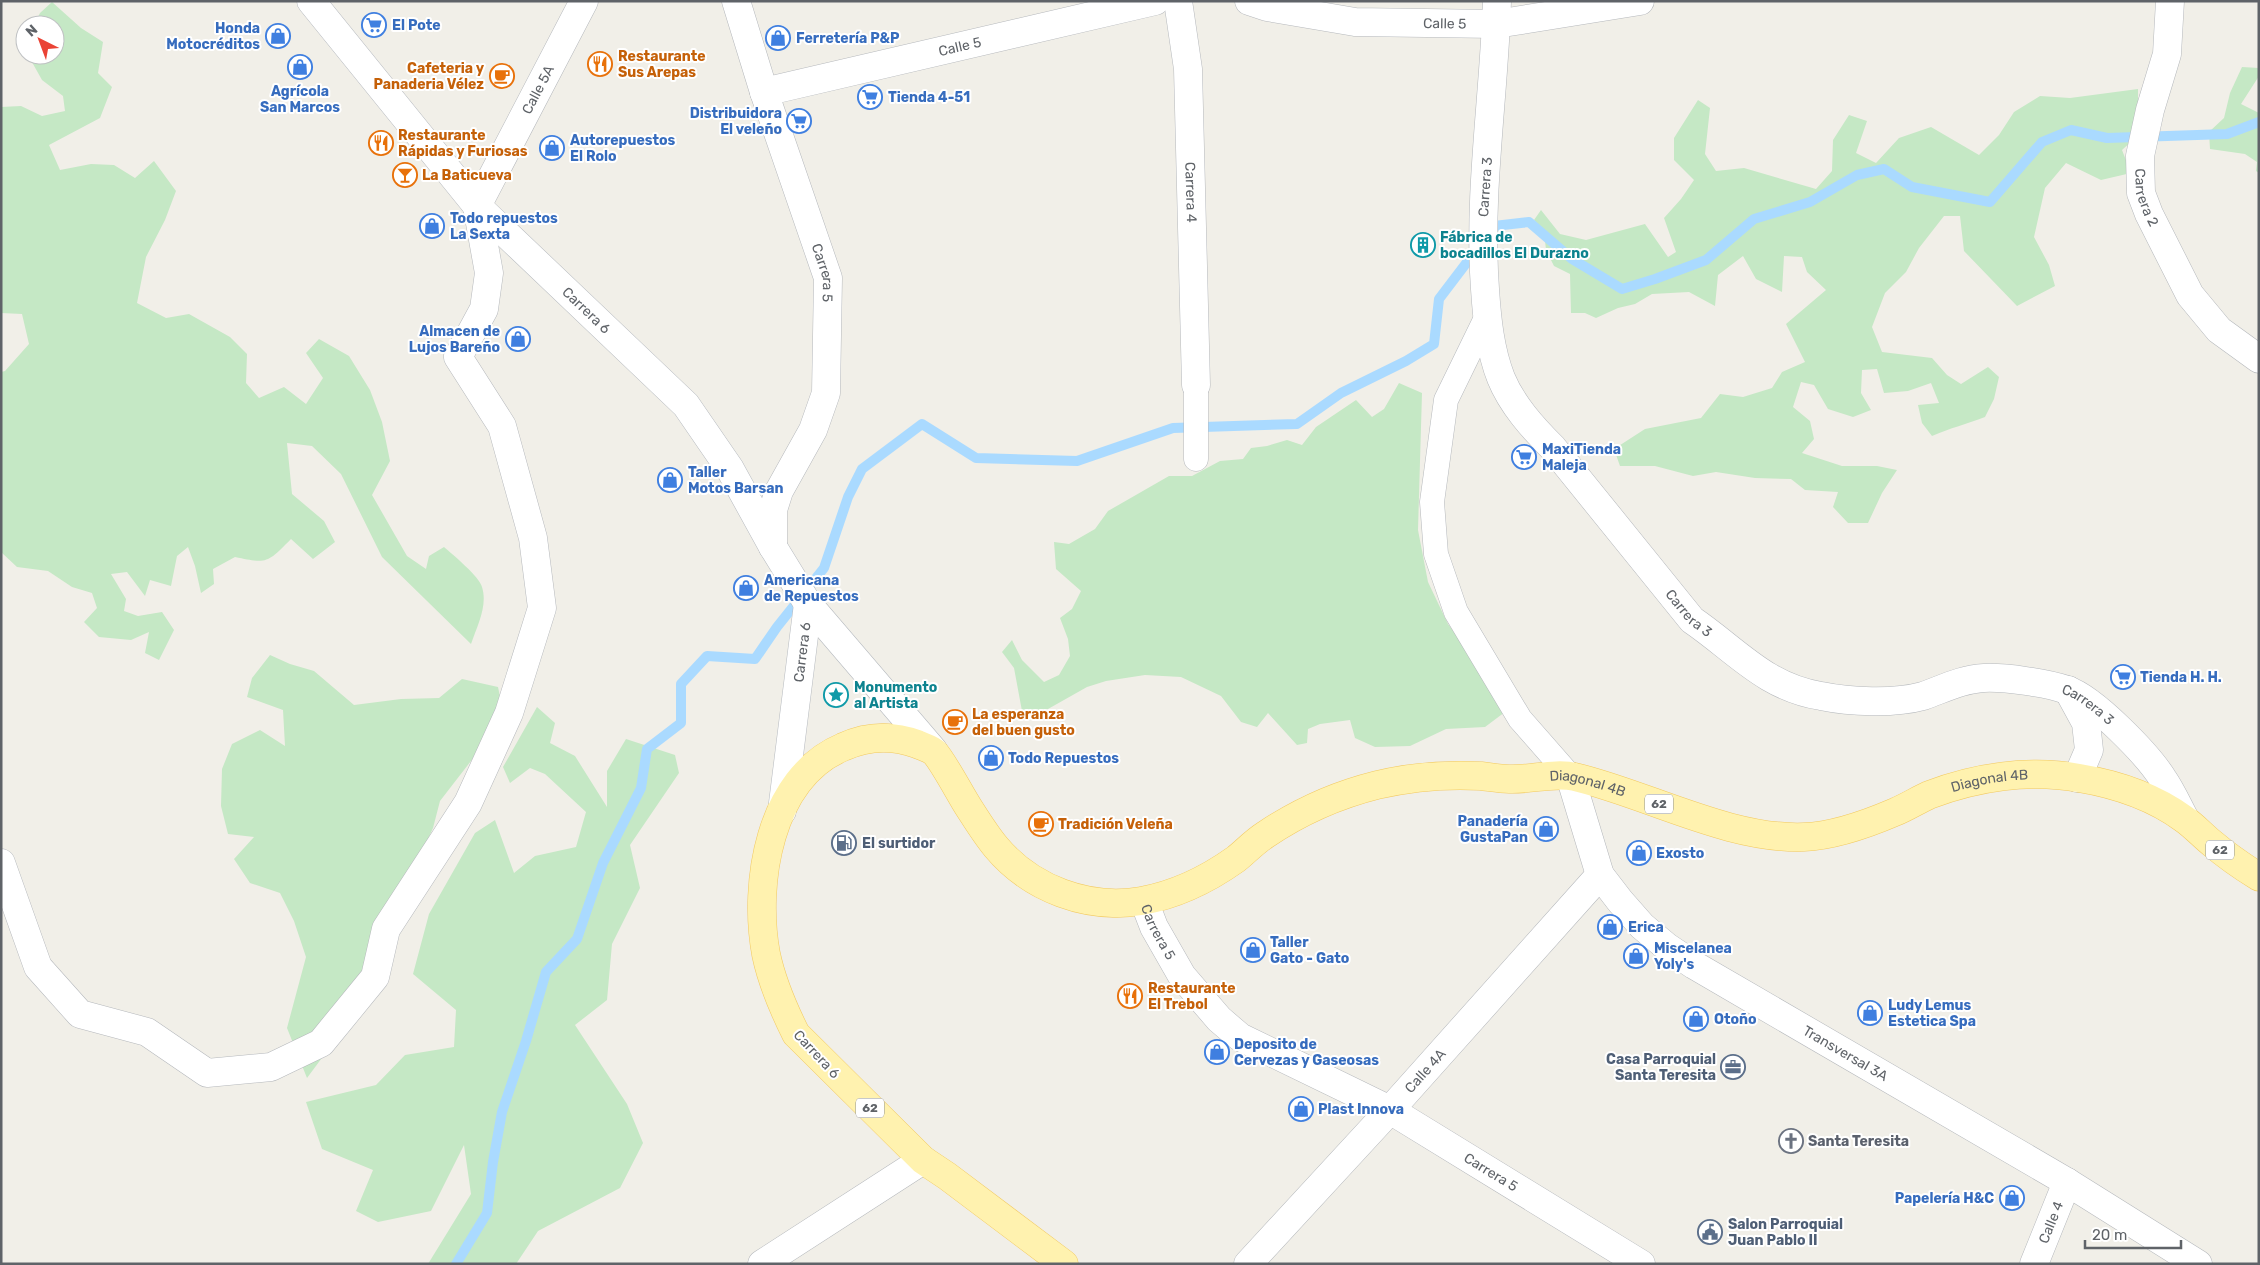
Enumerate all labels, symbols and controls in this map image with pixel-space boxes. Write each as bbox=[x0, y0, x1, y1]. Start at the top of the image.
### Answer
supermarket icon: El Pote bbox=[361, 12, 387, 38]
north arrow bbox=[15, 15, 65, 65]
street label: Calle 5 bbox=[1423, 15, 1467, 33]
place label: El Pote bbox=[392, 17, 441, 34]
place label: Honda Motocréditos bbox=[166, 20, 260, 53]
text: N bbox=[22, 21, 41, 40]
shop icon: Honda Motocréditos bbox=[265, 23, 291, 49]
shop icon: Ferretería P&P bbox=[765, 25, 791, 51]
place label: Ferretería P&P bbox=[796, 30, 900, 47]
street label: Calle 5 bbox=[937, 34, 983, 60]
place label: Restaurante Sus Arepas bbox=[618, 48, 706, 81]
restaurant icon: Restaurante Sus Arepas bbox=[587, 51, 613, 77]
shop icon: Agrícola San Marcos bbox=[287, 54, 313, 80]
place label: Cafeteria y Panaderia Vélez bbox=[373, 60, 485, 93]
street label: Calle 5A bbox=[518, 62, 558, 117]
cafe icon: Cafeteria y Panaderia Vélez bbox=[489, 63, 515, 89]
place label: Agrícola San Marcos bbox=[260, 83, 340, 116]
supermarket icon: Tienda 4-51 bbox=[857, 84, 883, 110]
place label: Tienda 4-51 bbox=[888, 89, 970, 106]
place label: Distribuidora El veleño bbox=[690, 105, 782, 138]
supermarket icon: Distribuidora El veleño bbox=[786, 108, 812, 134]
place label: Restaurante Rápidas y Furiosas bbox=[398, 127, 528, 160]
restaurant icon: Restaurante Rápidas y Furiosas bbox=[368, 130, 394, 156]
place label: Autorepuestos El Rolo bbox=[570, 132, 676, 165]
shop icon: Autorepuestos El Rolo bbox=[539, 135, 565, 161]
street label: Carrera 3 bbox=[1475, 156, 1496, 218]
bar icon: La Baticueva bbox=[392, 162, 418, 188]
street label: Carrera 4 bbox=[1181, 162, 1200, 223]
place label: La Baticueva bbox=[422, 167, 512, 184]
street label: Carrera 2 bbox=[2131, 168, 2162, 230]
place label: Todo repuestos La Sexta bbox=[450, 210, 558, 243]
shop icon: Todo repuestos La Sexta bbox=[419, 213, 445, 239]
place label: Fábrica de bocadillos El Durazno bbox=[1440, 229, 1589, 262]
building icon: Fábrica de bocadillos El Durazno bbox=[1410, 232, 1436, 258]
street label: Carrera 5 bbox=[808, 241, 836, 302]
street label: Carrera 6 bbox=[558, 284, 614, 338]
place label: Almacen de Lujos Bareño bbox=[409, 323, 500, 356]
shop icon: Almacen de Lujos Bareño bbox=[505, 326, 531, 352]
place label: MaxiTienda Maleja bbox=[1542, 441, 1621, 474]
supermarket icon: MaxiTienda Maleja bbox=[1511, 444, 1537, 470]
place label: Taller Motos Barsan bbox=[688, 464, 783, 497]
shop icon: Taller Motos Barsan bbox=[657, 467, 683, 493]
place label: Americana de Repuestos bbox=[764, 572, 859, 605]
shop icon: Americana de Repuestos bbox=[733, 575, 759, 601]
street label: Carrera 3 bbox=[1662, 586, 1715, 641]
street label: Carrera 6 bbox=[790, 621, 815, 683]
supermarket icon: Tienda H. H. bbox=[2110, 664, 2136, 690]
place label: Tienda H. H. bbox=[2140, 669, 2222, 686]
place label: Monumento al Artista bbox=[854, 679, 937, 712]
street label: Carrera 3 bbox=[2060, 681, 2118, 729]
place icon: Monumento al Artista bbox=[823, 682, 849, 708]
place label: La esperanza del buen gusto bbox=[972, 706, 1075, 739]
cafe icon: La esperanza del buen gusto bbox=[942, 709, 968, 735]
shop icon: Todo Repuestos bbox=[978, 745, 1004, 771]
place label: Todo Repuestos bbox=[1008, 750, 1119, 767]
street label: Diagonal 4B bbox=[1949, 766, 2029, 796]
street label: Diagonal 4B bbox=[1549, 767, 1628, 801]
road number: 62 bbox=[1645, 794, 1673, 814]
cafe icon: Tradición Veleña bbox=[1028, 811, 1054, 837]
place label: Panadería GustaPan bbox=[1457, 813, 1528, 846]
place label: Tradición Veleña bbox=[1058, 816, 1173, 833]
shop icon: Panadería GustaPan bbox=[1533, 816, 1559, 842]
fuel station icon: El surtidor bbox=[831, 830, 857, 856]
place label: El surtidor bbox=[862, 835, 936, 852]
shop icon: Exosto bbox=[1626, 840, 1652, 866]
road number: 62 bbox=[2206, 840, 2234, 860]
place label: Exosto bbox=[1656, 845, 1704, 862]
street label: Carrera 5 bbox=[1137, 902, 1179, 963]
shop icon: Erica bbox=[1597, 914, 1623, 940]
place label: Erica bbox=[1628, 919, 1664, 936]
place label: Taller Gato - Gato bbox=[1270, 934, 1349, 967]
shop icon: Taller Gato - Gato bbox=[1240, 937, 1266, 963]
place label: Miscelanea Yoly's bbox=[1654, 940, 1732, 973]
shop icon: Miscelanea Yoly's bbox=[1623, 943, 1649, 969]
place label: Restaurante El Trebol bbox=[1148, 980, 1236, 1013]
restaurant icon: Restaurante El Trebol bbox=[1117, 983, 1143, 1009]
place label: Ludy Lemus Estetica Spa bbox=[1888, 997, 1976, 1030]
shop icon: Ludy Lemus Estetica Spa bbox=[1857, 1000, 1883, 1026]
shop icon: Otoño bbox=[1683, 1006, 1709, 1032]
place label: Otoño bbox=[1714, 1011, 1757, 1028]
street label: Transversal 3A bbox=[1800, 1022, 1891, 1085]
street label: Carrera 6 bbox=[790, 1027, 843, 1082]
place label: Deposito de Cervezas y Gaseosas bbox=[1234, 1036, 1379, 1069]
shop icon: Deposito de Cervezas y Gaseosas bbox=[1204, 1039, 1230, 1065]
street label: Calle 4A bbox=[1401, 1045, 1450, 1097]
place label: Casa Parroquial Santa Teresita bbox=[1606, 1051, 1716, 1084]
office icon: Casa Parroquial Santa Teresita bbox=[1720, 1054, 1746, 1080]
shop icon: Plast Innova bbox=[1288, 1096, 1314, 1122]
road number: 62 bbox=[856, 1098, 884, 1118]
place label: Plast Innova bbox=[1318, 1101, 1404, 1118]
church icon: Santa Teresita bbox=[1778, 1128, 1804, 1154]
place label: Santa Teresita bbox=[1808, 1133, 1909, 1150]
street label: Carrera 5 bbox=[1461, 1149, 1521, 1195]
shop icon: Papelería H&C bbox=[1999, 1185, 2025, 1211]
place label: Papelería H&C bbox=[1895, 1190, 1994, 1207]
street label: Calle 4 bbox=[2035, 1199, 2067, 1246]
place label: Salon Parroquial Juan Pablo II bbox=[1728, 1216, 1843, 1249]
scale bar bbox=[2085, 1218, 2181, 1250]
public building icon: Salon Parroquial Juan Pablo II bbox=[1697, 1219, 1723, 1245]
text: 20 m bbox=[2092, 1226, 2127, 1244]

